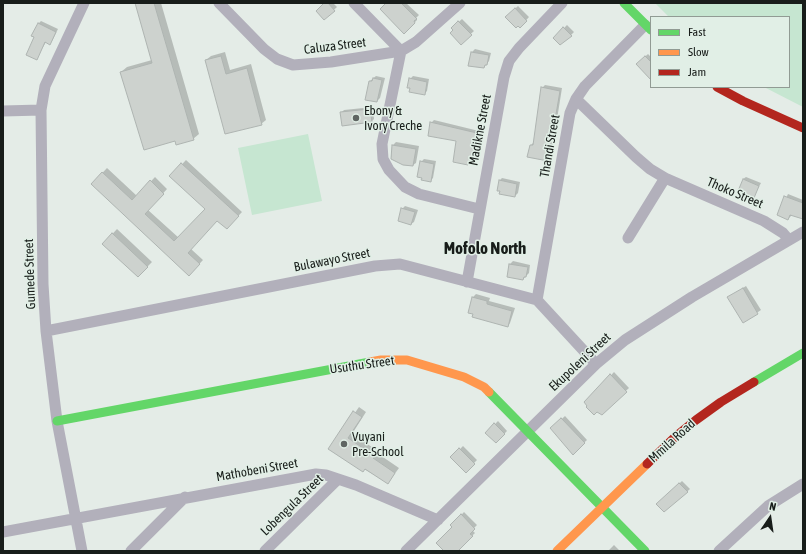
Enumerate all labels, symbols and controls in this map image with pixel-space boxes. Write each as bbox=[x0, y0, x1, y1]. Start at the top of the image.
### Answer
legend bbox=[650, 16, 790, 88]
text: Fast bbox=[688, 25, 706, 39]
street label: Caluza Street bbox=[303, 34, 367, 58]
text: Slow bbox=[688, 45, 709, 59]
text: Jam bbox=[688, 65, 706, 79]
street label: Madikne Street bbox=[465, 93, 495, 167]
place label: Ebony & Ivory Creche bbox=[364, 103, 422, 134]
marker: Ebony & Ivory Creche bbox=[351, 113, 361, 123]
street label: Thandi Street bbox=[537, 113, 563, 179]
street label: Thoko Street bbox=[704, 174, 766, 212]
street label: Gumede Street bbox=[21, 238, 39, 310]
district label: Mofolo North bbox=[444, 239, 526, 259]
street label: Bulawayo Street bbox=[293, 245, 371, 275]
street label: Ekupoleni Street bbox=[546, 329, 614, 395]
street label: Usuthu Street bbox=[329, 353, 395, 377]
street label: Mmila Road bbox=[646, 416, 698, 466]
place label: Vuyani Pre-School bbox=[352, 429, 404, 460]
marker: Vuyani Pre-School bbox=[339, 439, 349, 449]
street label: Mathobeni Street bbox=[215, 455, 299, 485]
street label: Lobengula Street bbox=[257, 471, 327, 539]
north arrow bbox=[750, 498, 790, 538]
text: N bbox=[768, 500, 777, 513]

